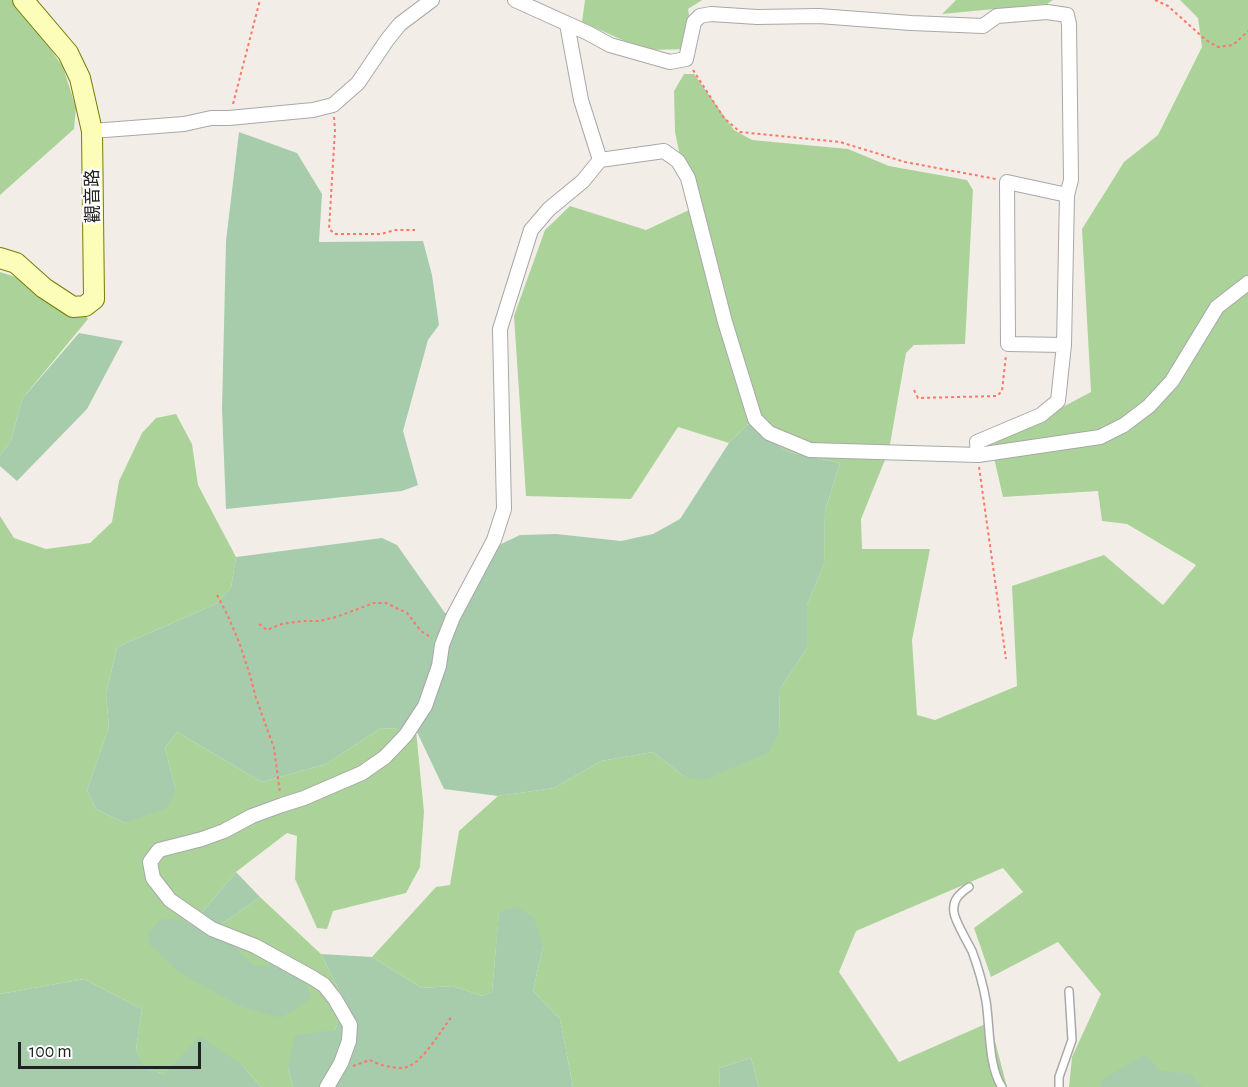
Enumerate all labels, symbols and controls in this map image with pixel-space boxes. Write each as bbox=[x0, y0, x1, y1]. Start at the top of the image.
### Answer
street label: 觀音路 bbox=[82, 169, 104, 223]
scale bar bbox=[21, 1030, 204, 1068]
text: 100 m bbox=[29, 1043, 72, 1061]

